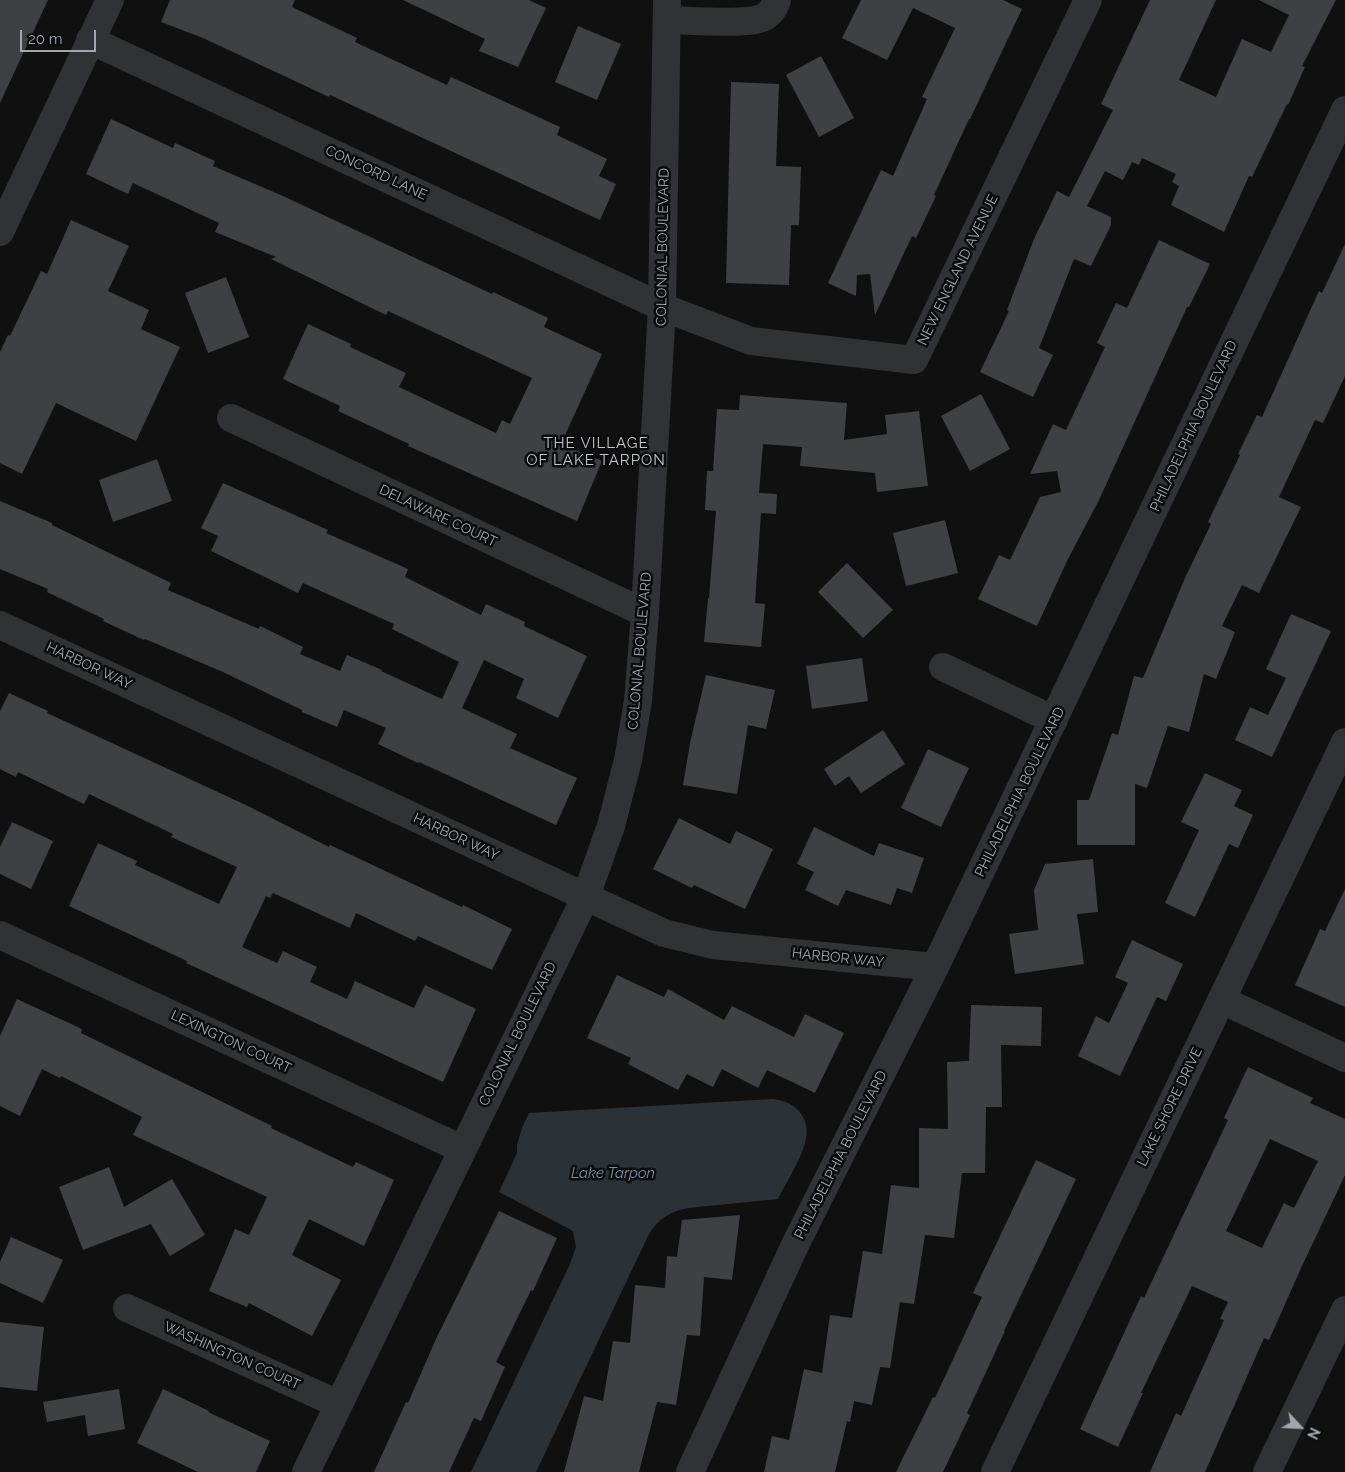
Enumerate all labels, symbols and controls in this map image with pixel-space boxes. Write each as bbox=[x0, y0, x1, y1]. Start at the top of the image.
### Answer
scale bar bbox=[22, 20, 99, 52]
text: 20 m bbox=[28, 30, 63, 48]
street label: CONCORD LANE bbox=[322, 142, 430, 204]
street label: COLONIAL BOULEVARD bbox=[653, 168, 673, 326]
street label: NEW ENGLAND AVENUE bbox=[914, 192, 1002, 348]
street label: PHILADELPHIA BOULEVARD bbox=[1147, 338, 1241, 514]
district label: THE VILLAGE OF LAKE TARPON bbox=[524, 434, 668, 469]
street label: DELAWARE COURT bbox=[376, 481, 500, 551]
street label: COLONIAL BOULEVARD bbox=[625, 571, 655, 731]
street label: HARBOR WAY bbox=[43, 639, 135, 693]
street label: PHILADELPHIA BOULEVARD bbox=[972, 704, 1068, 880]
street label: HARBOR WAY bbox=[410, 810, 502, 864]
street label: HARBOR WAY bbox=[791, 945, 885, 971]
street label: COLONIAL BOULEVARD bbox=[476, 959, 560, 1109]
street label: LEXINGTON COURT bbox=[168, 1007, 294, 1077]
street label: LAKE SHORE DRIVE bbox=[1134, 1045, 1206, 1169]
street label: PHILADELPHIA BOULEVARD bbox=[791, 1068, 891, 1242]
water label: Lake Tarpon bbox=[571, 1164, 655, 1182]
street label: WASHINGTON COURT bbox=[161, 1318, 303, 1394]
north arrow bbox=[1275, 1402, 1325, 1452]
text: N bbox=[1304, 1425, 1323, 1442]

